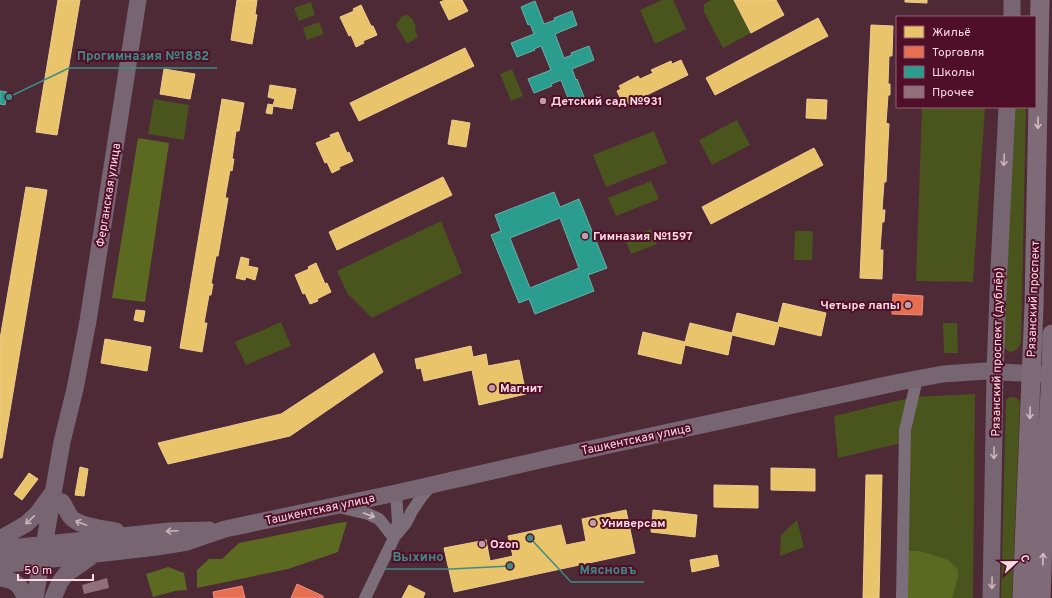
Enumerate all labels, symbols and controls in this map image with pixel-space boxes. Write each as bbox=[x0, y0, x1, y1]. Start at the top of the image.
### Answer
legend bbox=[896, 16, 1036, 108]
text: Жильё bbox=[932, 25, 971, 41]
callout: Прогимназия №1882 bbox=[69, 43, 217, 68]
text: Торговля bbox=[932, 45, 984, 61]
text: Прогимназия №1882 bbox=[77, 49, 209, 65]
text: Школы bbox=[932, 65, 975, 81]
text: Прочее bbox=[932, 85, 974, 101]
place label: Детский сад №931 bbox=[551, 94, 663, 110]
marker: Детский сад №931 bbox=[538, 96, 548, 106]
one-way arrow bbox=[1034, 116, 1042, 129]
street label: Ферганская улица bbox=[93, 142, 125, 248]
one-way arrow bbox=[1001, 153, 1008, 166]
place label: Гимназия №1597 bbox=[593, 229, 693, 245]
marker: Гимназия №1597 bbox=[580, 231, 590, 241]
street label: Рязанский проспект bbox=[1024, 240, 1044, 358]
street label: Рязанский проспект (дублёр) bbox=[989, 267, 1007, 437]
place label: Четыре лапы bbox=[820, 298, 900, 314]
marker: Четыре лапы bbox=[903, 300, 913, 310]
place label: Магнит bbox=[500, 381, 543, 397]
marker: Магнит bbox=[487, 383, 497, 393]
one-way arrow bbox=[1026, 406, 1033, 419]
street label: Ташкентская улица bbox=[580, 421, 692, 459]
one-way arrow bbox=[990, 446, 998, 459]
street label: Ташкентская улица bbox=[264, 491, 376, 529]
one-way arrow bbox=[362, 512, 375, 519]
one-way arrow bbox=[25, 516, 35, 525]
place label: Универсам bbox=[601, 516, 666, 532]
one-way arrow bbox=[75, 518, 87, 526]
marker: Универсам bbox=[588, 518, 598, 528]
one-way arrow bbox=[166, 527, 179, 534]
place label: Ozon bbox=[490, 537, 519, 553]
marker: Ozon bbox=[477, 539, 487, 549]
north arrow bbox=[996, 542, 1036, 582]
callout: Выхино bbox=[384, 544, 451, 569]
text: Выхино bbox=[392, 550, 444, 566]
text: С bbox=[1017, 553, 1032, 565]
one-way arrow bbox=[1039, 553, 1046, 566]
scale bar bbox=[18, 556, 93, 582]
callout: Мясновъ bbox=[571, 557, 644, 582]
text: 50 m bbox=[24, 563, 52, 579]
text: Мясновъ bbox=[579, 563, 637, 579]
one-way arrow bbox=[988, 576, 996, 589]

